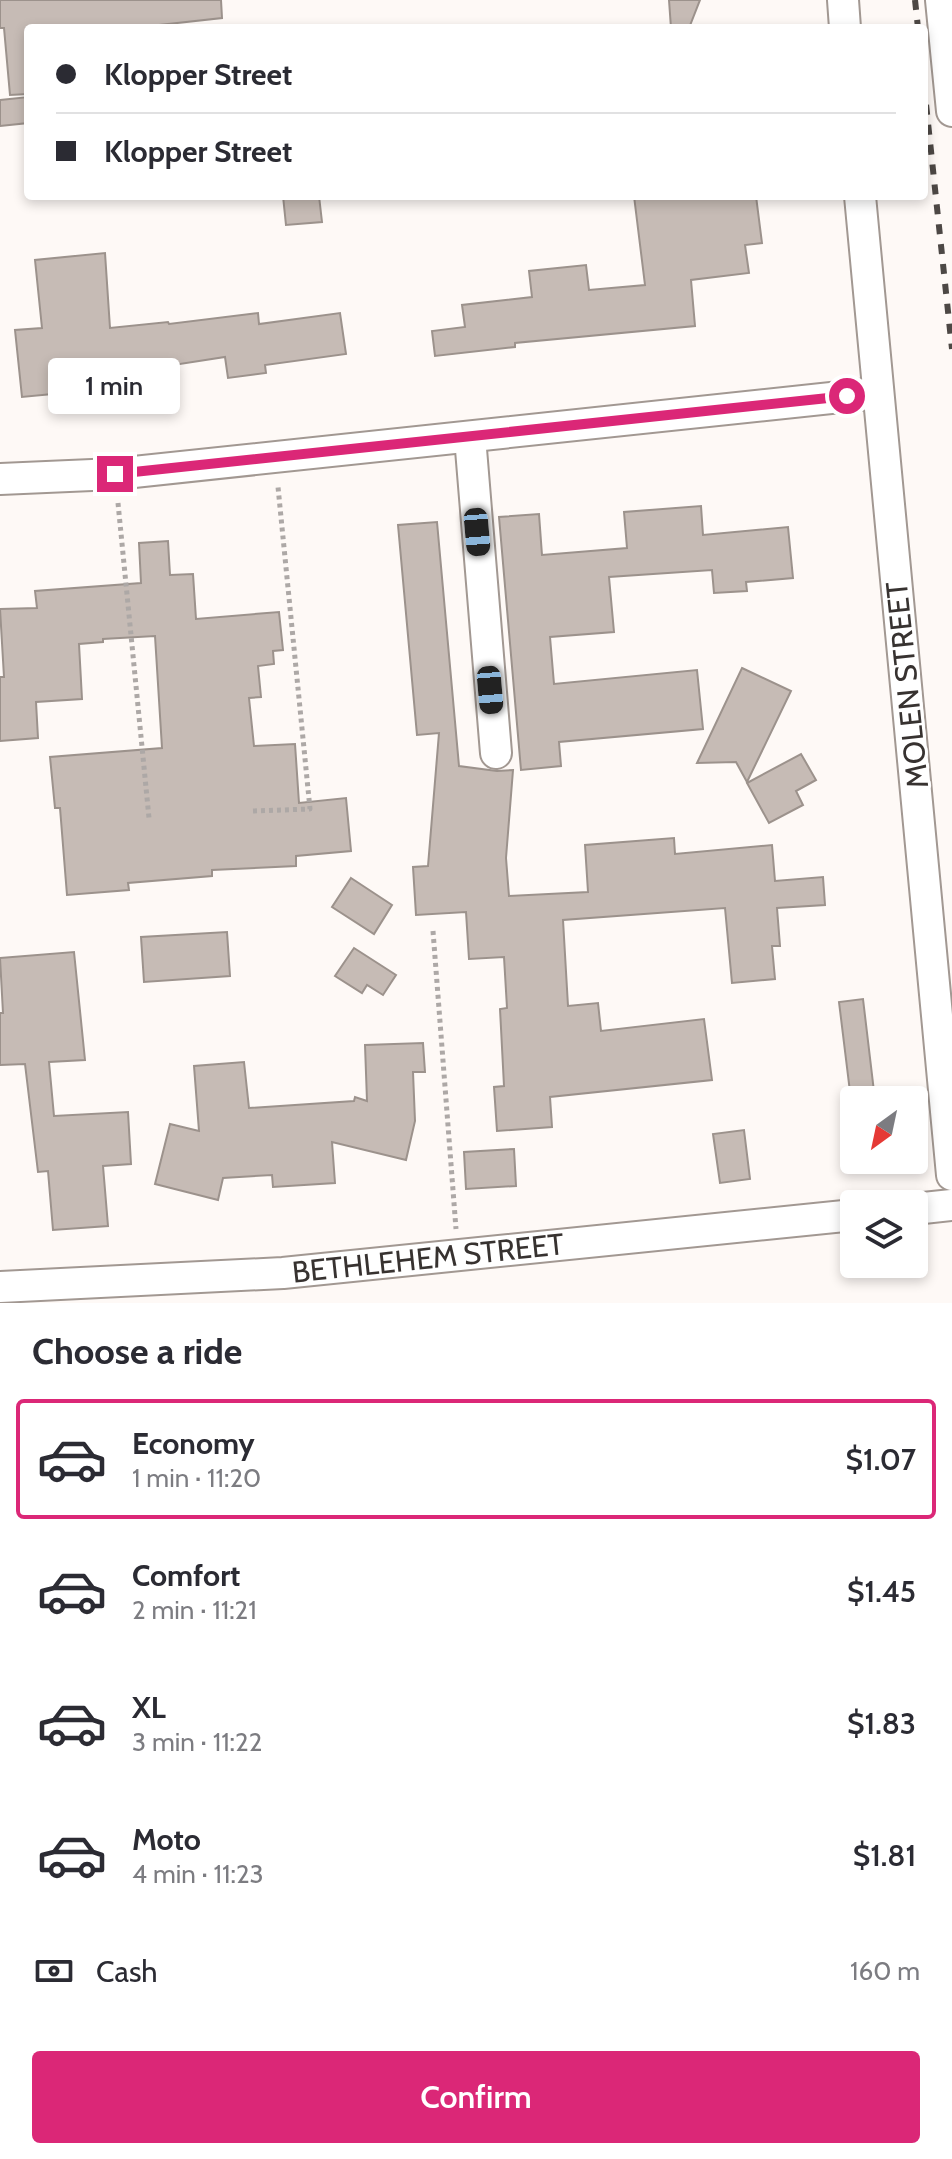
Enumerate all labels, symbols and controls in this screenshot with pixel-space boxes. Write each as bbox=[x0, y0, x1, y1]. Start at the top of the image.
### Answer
text: Klopper Street bbox=[104, 56, 292, 93]
text: Klopper Street bbox=[104, 133, 292, 170]
callout: 1 min bbox=[49, 358, 181, 414]
text: 1 min bbox=[85, 370, 143, 402]
route start bbox=[829, 378, 865, 414]
route end bbox=[97, 456, 133, 492]
car bbox=[463, 507, 491, 557]
street label: MOLEN STREET bbox=[878, 580, 936, 790]
car bbox=[476, 665, 504, 715]
north arrow bbox=[840, 1086, 928, 1174]
map controls bbox=[840, 1086, 928, 1278]
button: layers bbox=[840, 1190, 928, 1278]
street label: BETHLEHEM STREET bbox=[290, 1225, 566, 1291]
text: Choose a ride bbox=[32, 1329, 242, 1373]
icon: car bbox=[36, 1423, 108, 1495]
text: Economy bbox=[132, 1425, 255, 1462]
text: $1.07 bbox=[846, 1441, 916, 1478]
text: 1 min · 11:20 bbox=[132, 1462, 261, 1494]
icon: car bbox=[36, 1555, 108, 1627]
text: Comfort bbox=[132, 1557, 240, 1594]
text: $1.45 bbox=[847, 1573, 916, 1610]
text: 2 min · 11:21 bbox=[132, 1594, 257, 1626]
icon: car bbox=[36, 1687, 108, 1759]
text: XL bbox=[132, 1689, 166, 1726]
text: $1.83 bbox=[847, 1705, 916, 1742]
text: 3 min · 11:22 bbox=[132, 1726, 262, 1758]
icon: car bbox=[36, 1819, 108, 1891]
text: Moto bbox=[132, 1821, 201, 1858]
text: $1.81 bbox=[853, 1837, 916, 1874]
text: 4 min · 11:23 bbox=[132, 1858, 264, 1890]
icon: cash bbox=[32, 1949, 76, 1993]
text: Cash bbox=[96, 1953, 158, 1990]
text: 160 m bbox=[850, 1955, 920, 1987]
button: Confirm bbox=[32, 2051, 920, 2143]

